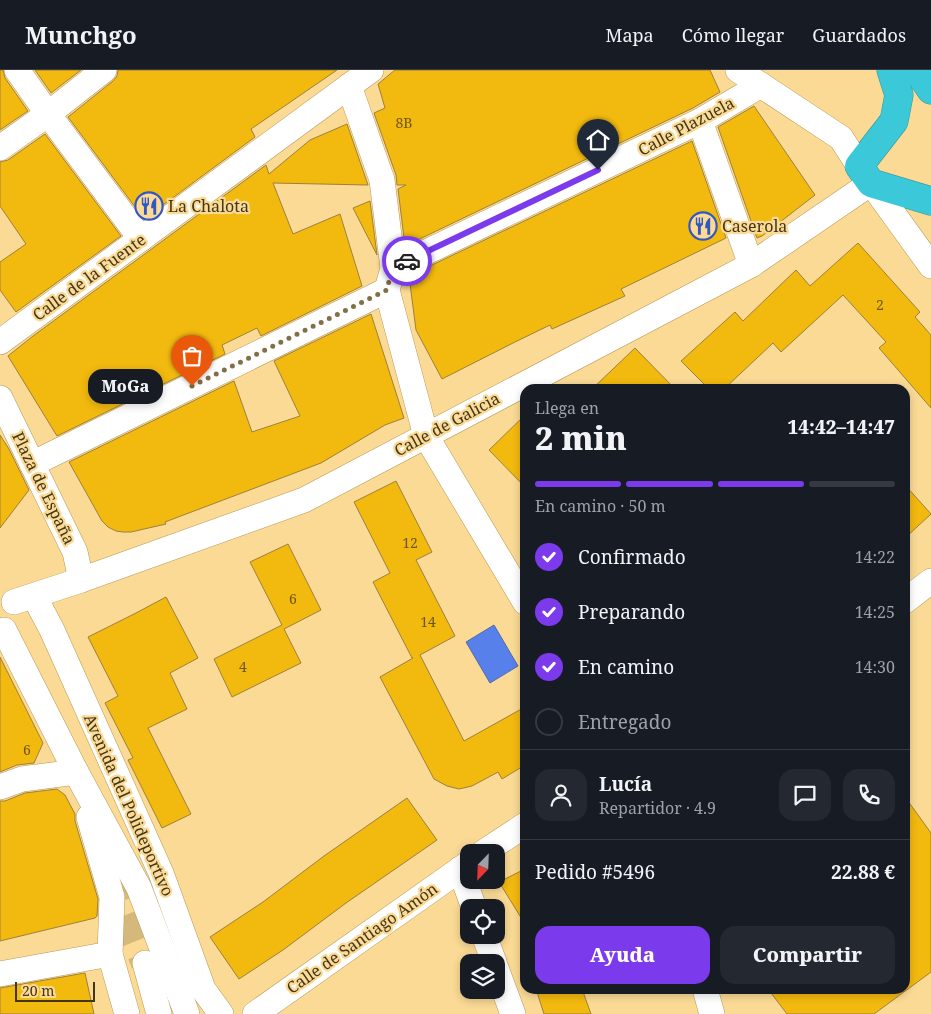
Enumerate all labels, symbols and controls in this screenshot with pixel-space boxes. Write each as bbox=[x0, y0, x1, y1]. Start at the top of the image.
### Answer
text: Munchgo bbox=[25, 18, 137, 51]
text: Mapa bbox=[606, 23, 654, 47]
text: Cómo llegar bbox=[682, 23, 784, 47]
text: Guardados bbox=[812, 23, 906, 47]
street label: Calle Plazuela bbox=[634, 91, 738, 161]
house number: 8B bbox=[396, 113, 412, 132]
pin bbox=[577, 119, 619, 170]
icon: home bbox=[584, 126, 612, 154]
restaurant icon: La Chalota bbox=[134, 191, 164, 221]
place label: La Chalota bbox=[168, 195, 249, 217]
restaurant icon: Caserola bbox=[688, 211, 718, 241]
place label: Caserola bbox=[722, 215, 787, 237]
street label: Calle de la Fuente bbox=[28, 228, 150, 326]
courier bbox=[382, 236, 432, 286]
icon: car bbox=[393, 247, 421, 275]
house number: 2 bbox=[876, 295, 884, 314]
pin bbox=[171, 335, 213, 386]
icon: bag bbox=[178, 342, 206, 370]
callout: MoGa bbox=[87, 368, 162, 404]
text: MoGa bbox=[102, 375, 149, 397]
street label: Calle de Galicia bbox=[390, 387, 504, 461]
text: Llega en bbox=[535, 397, 599, 419]
text: 14:42–14:47 bbox=[787, 414, 895, 440]
text: 2 min bbox=[535, 416, 627, 459]
street label: Plaza de España bbox=[7, 428, 81, 548]
text: En camino · 50 m bbox=[535, 495, 666, 517]
house number: 12 bbox=[402, 533, 418, 552]
icon: check bbox=[535, 543, 563, 571]
text: Confirmado bbox=[578, 544, 686, 570]
text: 14:22 bbox=[855, 546, 895, 568]
house number: 6 bbox=[289, 589, 297, 608]
icon: check bbox=[535, 598, 563, 626]
text: Preparando bbox=[578, 599, 685, 625]
text: 14:25 bbox=[855, 601, 895, 623]
house number: 14 bbox=[420, 612, 436, 631]
icon: check bbox=[535, 653, 563, 681]
text: En camino bbox=[578, 654, 674, 680]
text: 14:30 bbox=[855, 656, 895, 678]
house number: 4 bbox=[239, 657, 247, 676]
text: Entregado bbox=[578, 709, 671, 735]
street label: Avenida del Polideportivo bbox=[79, 710, 179, 900]
house number: 6 bbox=[23, 740, 31, 759]
button: person bbox=[535, 769, 587, 821]
button: chat bbox=[779, 769, 831, 821]
button: phone bbox=[843, 769, 895, 821]
text: Lucía bbox=[599, 771, 652, 797]
text: Repartidor · 4.9 bbox=[599, 797, 716, 819]
north arrow bbox=[460, 844, 505, 889]
map controls bbox=[460, 844, 505, 999]
text: Pedido #5496 bbox=[535, 859, 655, 885]
text: 22.88 € bbox=[831, 859, 895, 885]
street label: Calle de Santiago Amón bbox=[282, 877, 442, 999]
button: locate bbox=[460, 899, 505, 944]
button: Ayuda bbox=[535, 926, 710, 984]
button: Compartir bbox=[720, 926, 895, 984]
button: layers bbox=[460, 954, 505, 999]
scale bar bbox=[15, 979, 95, 1002]
text: 20 m bbox=[22, 981, 55, 1000]

